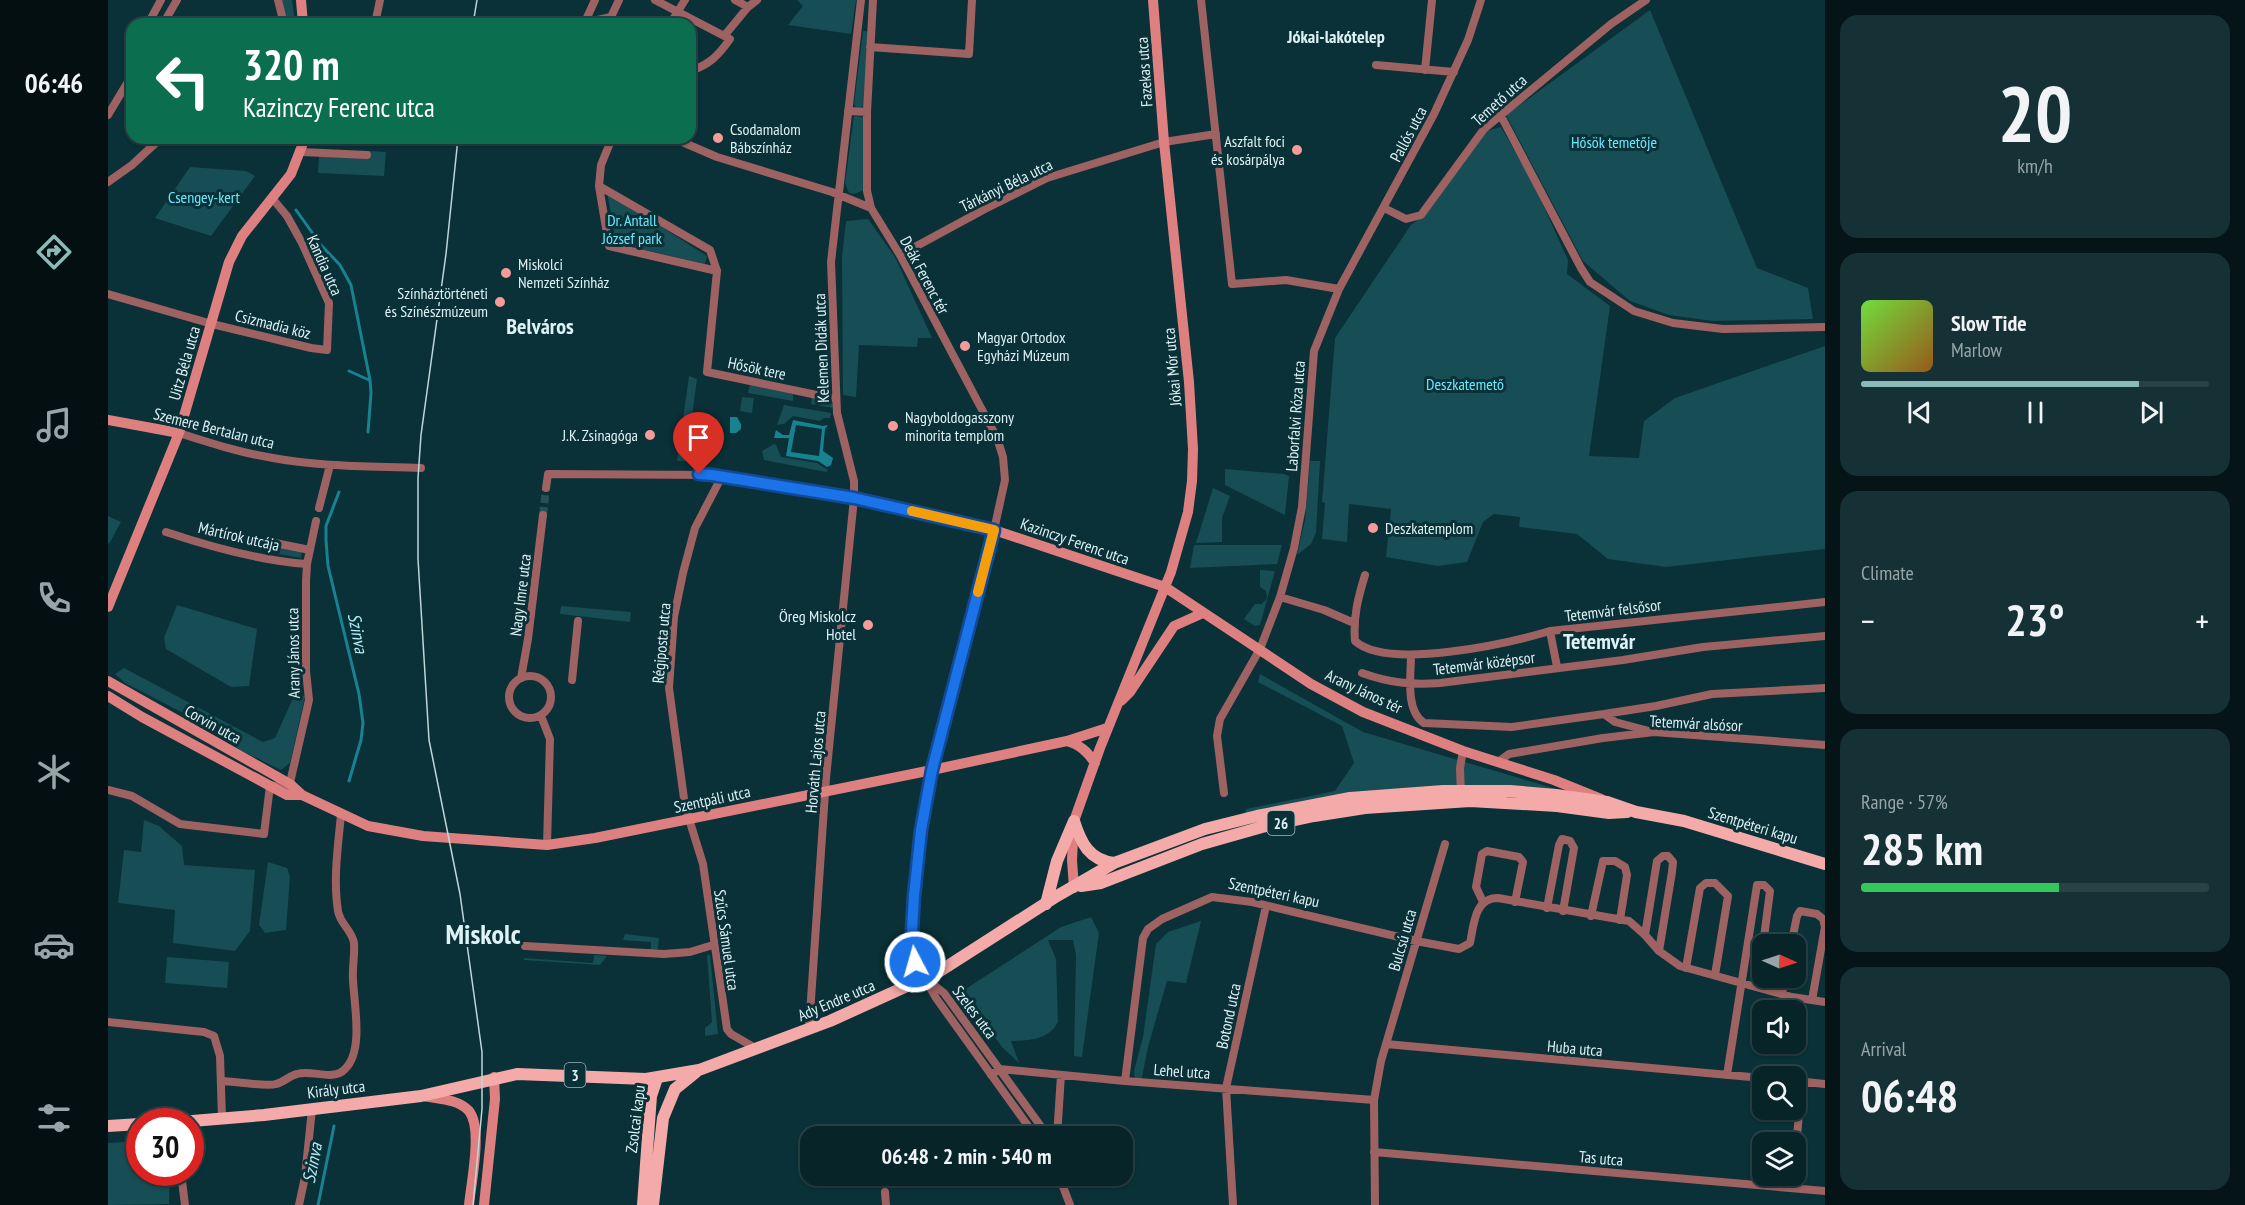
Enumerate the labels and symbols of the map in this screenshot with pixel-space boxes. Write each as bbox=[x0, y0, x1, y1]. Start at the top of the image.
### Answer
district label: Jókai-lakótelep bbox=[1286, 25, 1385, 48]
street label: Fazekas utca bbox=[1132, 36, 1156, 108]
street label: Temető utca bbox=[1467, 70, 1531, 130]
street label: Pallós utca bbox=[1385, 103, 1431, 165]
place label: Csodamalom Bábszínház bbox=[730, 119, 801, 157]
marker: Csodamalom Bábszínház bbox=[711, 131, 725, 145]
place label: Aszfalt foci és kosárpálya bbox=[1211, 131, 1285, 169]
park label: Hősök temetője bbox=[1571, 132, 1657, 152]
marker: Aszfalt foci és kosárpálya bbox=[1290, 143, 1304, 157]
street label: Tárkányi Béla utca bbox=[956, 154, 1056, 216]
park label: Csengey-kert bbox=[168, 187, 241, 207]
park label: Dr. Antall József park bbox=[601, 210, 663, 248]
street label: Kandia utca bbox=[303, 231, 347, 299]
street label: Deák Ferenc tér bbox=[896, 232, 954, 318]
place label: Miskolci Nemzeti Színház bbox=[518, 254, 610, 292]
marker: Miskolci Nemzeti Színház bbox=[499, 266, 513, 280]
place label: Színháztörténeti és Színészmúzeum bbox=[385, 283, 488, 321]
street label: Kelemen Didák utca bbox=[809, 293, 833, 403]
marker: Színháztörténeti és Színészmúzeum bbox=[493, 295, 507, 309]
street label: Csizmadia köz bbox=[233, 305, 313, 343]
district label: Belváros bbox=[506, 312, 574, 340]
street label: Uitz Béla utca bbox=[164, 324, 204, 402]
place label: Magyar Ortodox Egyházi Múzeum bbox=[977, 327, 1070, 365]
street label: Jókai Mór utca bbox=[1159, 327, 1185, 408]
marker: Magyar Ortodox Egyházi Múzeum bbox=[958, 339, 972, 353]
street label: Hősök tere bbox=[726, 352, 788, 384]
street label: Laborfalvi Róza utca bbox=[1281, 360, 1309, 472]
park label: Deszkatemető bbox=[1426, 374, 1504, 394]
street label: Szemere Bertalan utca bbox=[151, 403, 277, 453]
place label: Nagyboldogasszony minorita templom bbox=[905, 407, 1014, 445]
pin bbox=[673, 412, 724, 474]
marker: Nagyboldogasszony minorita templom bbox=[886, 419, 900, 433]
place label: J.K. Zsinagóga bbox=[561, 425, 638, 445]
marker: J.K. Zsinagóga bbox=[643, 428, 657, 442]
street label: Kazinczy Ferenc utca bbox=[1018, 513, 1132, 569]
street label: Mártírok utcája bbox=[196, 517, 282, 555]
place label: Deszkatemplom bbox=[1385, 518, 1473, 538]
marker: Deszkatemplom bbox=[1366, 521, 1380, 535]
street label: Nagy Imre utca bbox=[505, 553, 535, 637]
street label: Tetemvár felsősor bbox=[1564, 594, 1663, 626]
street label: Régiposta utca bbox=[648, 602, 674, 684]
place label: Öreg Miskolcz Hotel bbox=[779, 606, 856, 644]
street label: Arany János utca bbox=[282, 608, 304, 698]
water label: Szinva bbox=[343, 611, 373, 656]
marker: Öreg Miskolcz Hotel bbox=[861, 618, 875, 632]
district label: Tetemvár bbox=[1563, 627, 1636, 655]
street label: Tetemvár középsor bbox=[1432, 647, 1537, 679]
street label: Arany János tér bbox=[1322, 664, 1406, 718]
street label: Corvin utca bbox=[181, 700, 245, 748]
street label: Horváth Lajos utca bbox=[801, 710, 829, 814]
street label: Tetemvár alsósor bbox=[1649, 711, 1744, 735]
street label: Szentpáli utca bbox=[672, 781, 752, 817]
street label: Szentpéteri kapu bbox=[1706, 802, 1800, 848]
road number: 26 bbox=[1268, 811, 1294, 835]
street label: Szentpéteri kapu bbox=[1227, 873, 1321, 911]
street label: Szűcs Sámuel utca bbox=[710, 888, 744, 992]
street label: Bulcsú utca bbox=[1384, 907, 1420, 973]
district label: Miskolc bbox=[445, 915, 521, 952]
position arrow bbox=[883, 930, 947, 994]
north arrow bbox=[1752, 934, 1806, 988]
street label: Ady Endre utca bbox=[794, 975, 878, 1025]
street label: Szeles utca bbox=[949, 981, 1001, 1043]
street label: Botond utca bbox=[1211, 981, 1245, 1051]
street label: Huba utca bbox=[1546, 1036, 1604, 1060]
street label: Lehel utca bbox=[1153, 1059, 1211, 1083]
road number: 3 bbox=[564, 1063, 586, 1087]
street label: Király utca bbox=[306, 1076, 366, 1102]
street label: Zsolcai kapu bbox=[621, 1084, 649, 1154]
speed limit sign: 30 bbox=[126, 1108, 204, 1186]
water label: Szinva bbox=[297, 1140, 327, 1185]
street label: Tas utca bbox=[1578, 1146, 1624, 1170]

